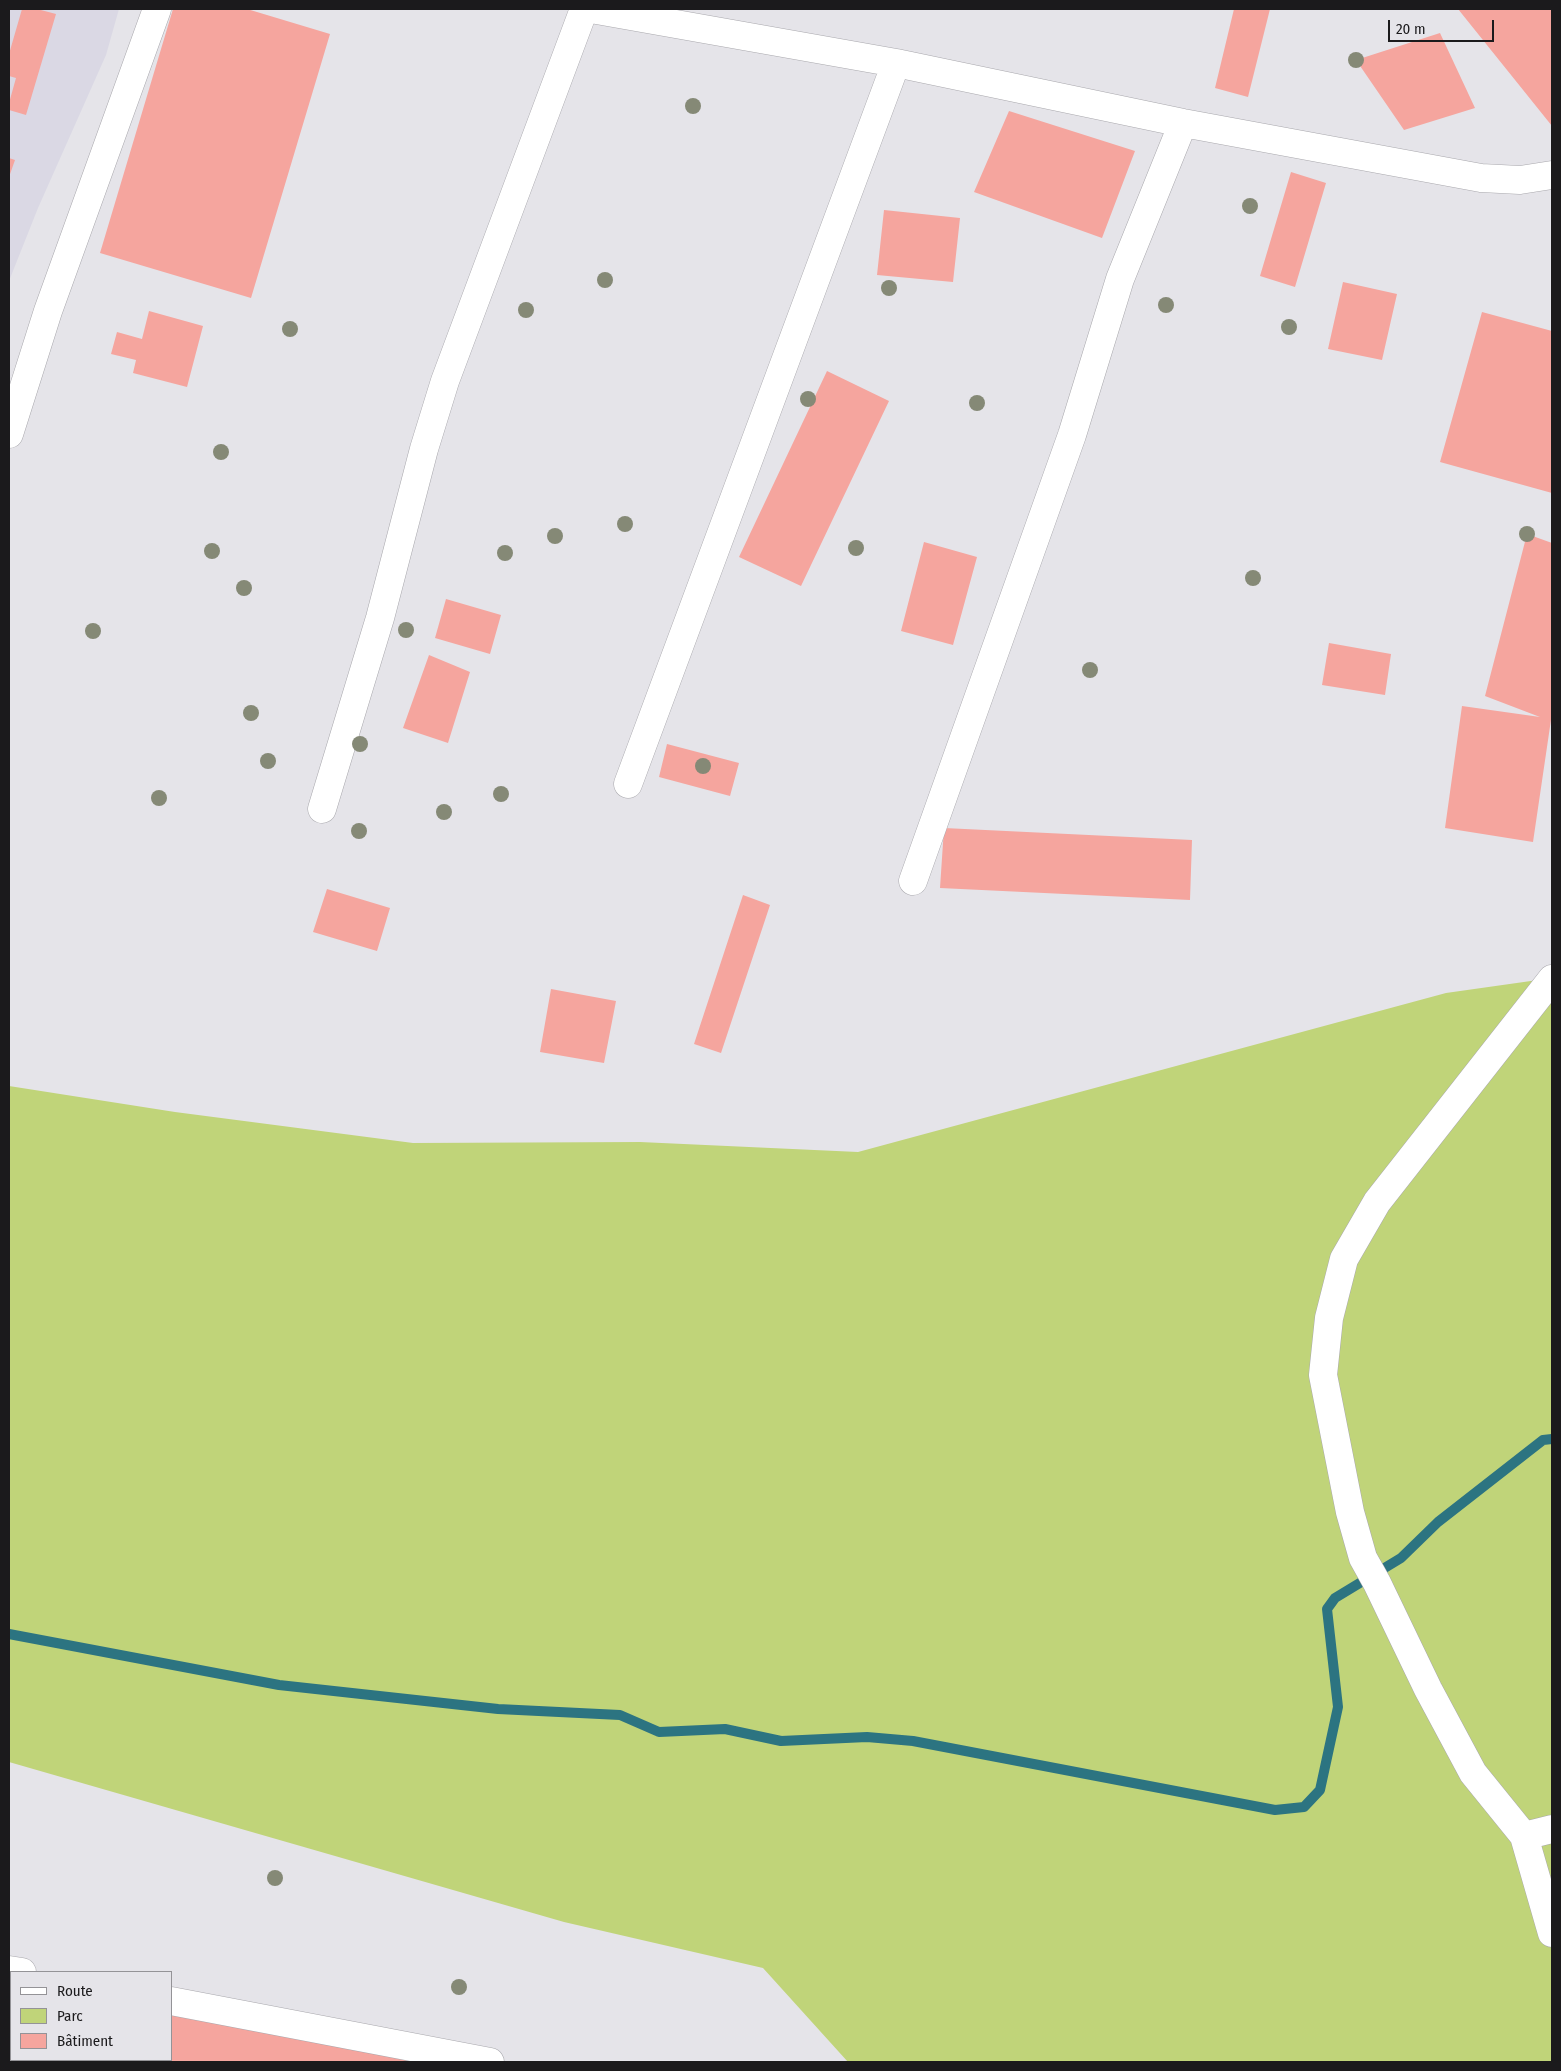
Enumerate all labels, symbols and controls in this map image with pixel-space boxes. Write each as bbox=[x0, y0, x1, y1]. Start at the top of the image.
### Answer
scale bar bbox=[1391, 10, 1497, 42]
text: 20 m bbox=[1396, 20, 1426, 38]
legend bbox=[10, 1971, 172, 2061]
text: Route bbox=[57, 1982, 93, 2000]
text: Parc bbox=[57, 2007, 83, 2025]
text: Bâtiment bbox=[57, 2032, 113, 2050]

